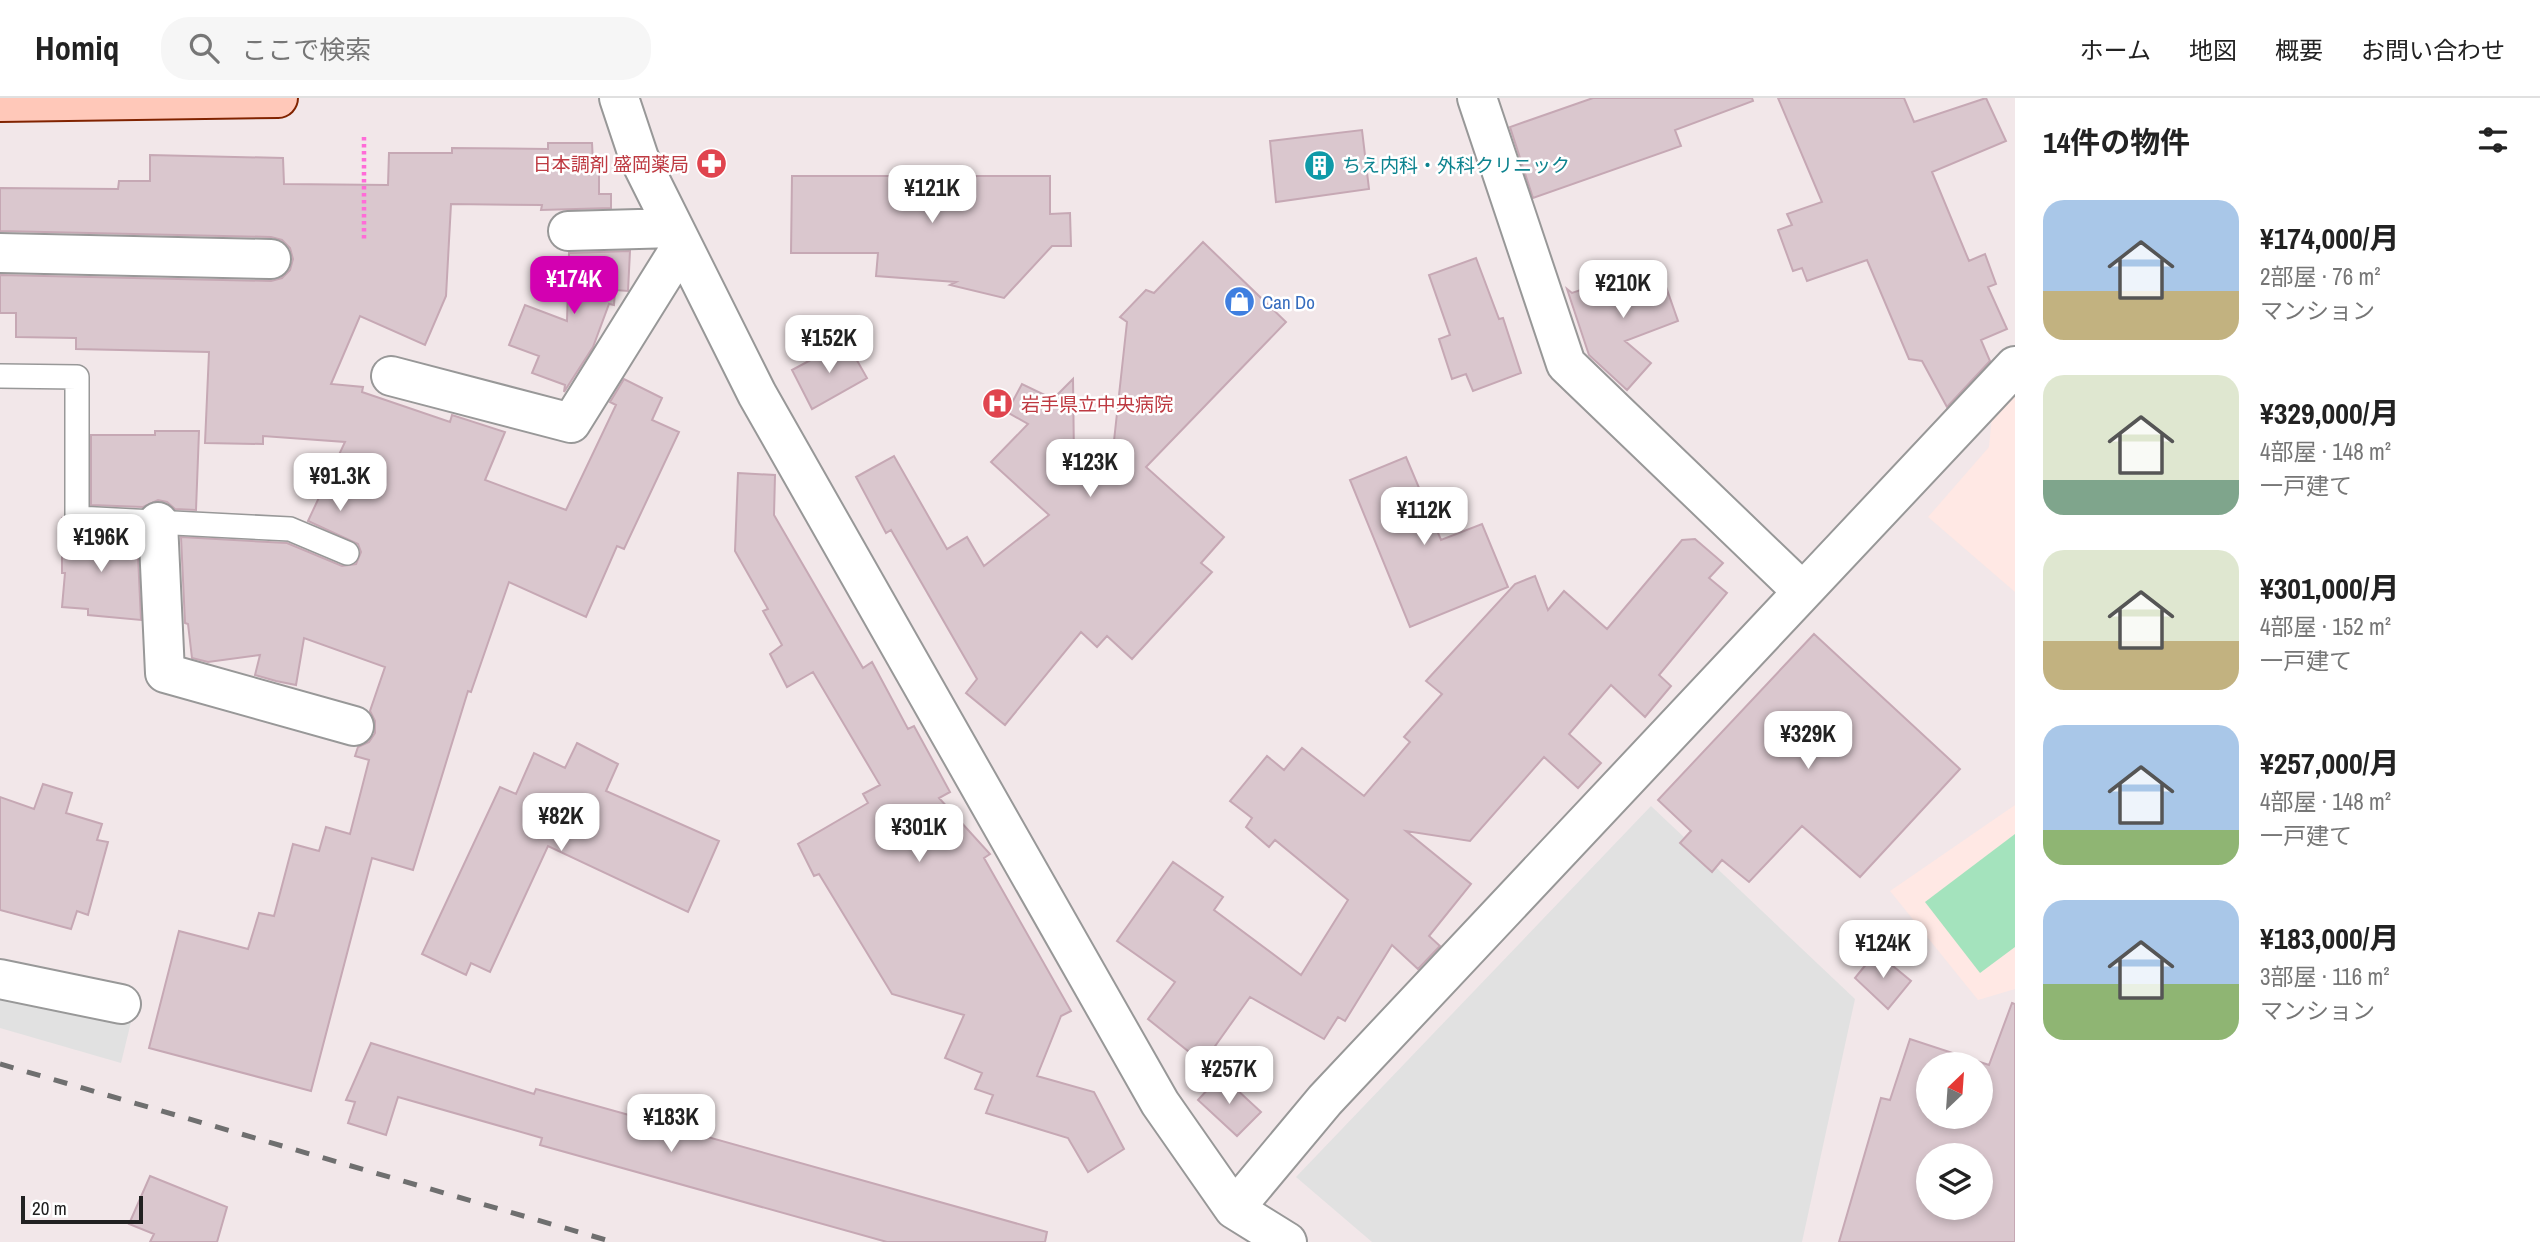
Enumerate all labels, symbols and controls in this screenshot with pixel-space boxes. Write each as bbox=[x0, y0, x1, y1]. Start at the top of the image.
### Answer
search box bbox=[161, 17, 651, 80]
text: Homiq bbox=[35, 26, 119, 70]
icon: search bbox=[185, 29, 223, 67]
text: ここで検索 bbox=[241, 32, 371, 67]
text: ホーム bbox=[2080, 34, 2151, 66]
text: 地図 bbox=[2189, 34, 2237, 66]
text: 概要 bbox=[2275, 34, 2323, 66]
text: お問い合わせ bbox=[2361, 34, 2505, 66]
icon: filters bbox=[2474, 121, 2512, 159]
text: 14件の物件 bbox=[2043, 122, 2190, 162]
pharmacy icon: 日本調剤 盛岡薬局 bbox=[695, 147, 729, 181]
building icon: ちえ内科・外科クリニック bbox=[1302, 148, 1336, 182]
place label: 日本調剤 盛岡薬局 bbox=[533, 151, 689, 177]
place label: ちえ内科・外科クリニック bbox=[1342, 152, 1570, 178]
pin: ¥121K bbox=[883, 166, 981, 225]
text: ¥121K bbox=[904, 172, 960, 203]
text: ¥174,000/月 bbox=[2260, 218, 2399, 258]
icon: home bbox=[2099, 228, 2183, 312]
pin: ¥174K bbox=[525, 256, 623, 316]
pin: ¥210K bbox=[1574, 260, 1672, 320]
text: 2部屋 · 76 m² bbox=[2260, 261, 2380, 292]
text: ¥174K bbox=[546, 263, 602, 294]
text: ¥210K bbox=[1595, 267, 1651, 298]
shop icon: Can Do bbox=[1222, 285, 1256, 319]
place label: Can Do bbox=[1262, 289, 1315, 315]
text: マンション bbox=[2260, 295, 2375, 326]
pin: ¥152K bbox=[780, 316, 878, 375]
text: ¥152K bbox=[801, 322, 857, 353]
hospital icon: 岩手県立中央病院 bbox=[981, 387, 1015, 421]
place label: 岩手県立中央病院 bbox=[1021, 391, 1173, 417]
text: ¥329,000/月 bbox=[2260, 393, 2399, 433]
icon: home bbox=[2099, 403, 2183, 487]
text: 4部屋 · 148 m² bbox=[2260, 436, 2391, 467]
pin: ¥123K bbox=[1041, 440, 1139, 499]
text: ¥123K bbox=[1062, 446, 1118, 477]
pin: ¥91.3K bbox=[283, 454, 397, 513]
text: ¥91.3K bbox=[310, 460, 370, 491]
text: 一戸建て bbox=[2260, 470, 2352, 501]
pin: ¥112K bbox=[1375, 488, 1473, 547]
text: ¥112K bbox=[1397, 494, 1451, 525]
pin: ¥196K bbox=[52, 514, 150, 574]
text: ¥196K bbox=[73, 521, 129, 552]
text: ¥301,000/月 bbox=[2260, 568, 2399, 608]
icon: home bbox=[2099, 578, 2183, 662]
text: 4部屋 · 152 m² bbox=[2260, 611, 2391, 642]
text: 一戸建て bbox=[2260, 645, 2352, 676]
pin: ¥329K bbox=[1759, 712, 1857, 771]
text: ¥329K bbox=[1780, 718, 1836, 749]
text: ¥257,000/月 bbox=[2260, 743, 2399, 783]
icon: home bbox=[2099, 753, 2183, 837]
text: 4部屋 · 148 m² bbox=[2260, 786, 2391, 817]
pin: ¥82K bbox=[520, 794, 602, 853]
text: ¥82K bbox=[538, 800, 584, 831]
pin: ¥301K bbox=[870, 804, 968, 864]
text: ¥301K bbox=[891, 811, 947, 842]
text: 一戸建て bbox=[2260, 820, 2352, 851]
text: ¥183,000/月 bbox=[2260, 918, 2399, 958]
pin: ¥124K bbox=[1834, 920, 1932, 980]
text: ¥124K bbox=[1855, 927, 1911, 958]
icon: home bbox=[2099, 928, 2183, 1012]
text: 3部屋 · 116 m² bbox=[2260, 961, 2390, 992]
text: マンション bbox=[2260, 995, 2375, 1026]
pin: ¥257K bbox=[1180, 1046, 1278, 1106]
north arrow bbox=[1916, 1052, 1993, 1129]
map controls bbox=[1916, 1052, 1993, 1220]
text: ¥257K bbox=[1201, 1053, 1257, 1084]
pin: ¥183K bbox=[622, 1094, 720, 1154]
text: ¥183K bbox=[643, 1101, 699, 1132]
button: layers bbox=[1916, 1143, 1993, 1220]
scale bar bbox=[21, 1193, 144, 1225]
text: 20 m bbox=[32, 1195, 67, 1221]

